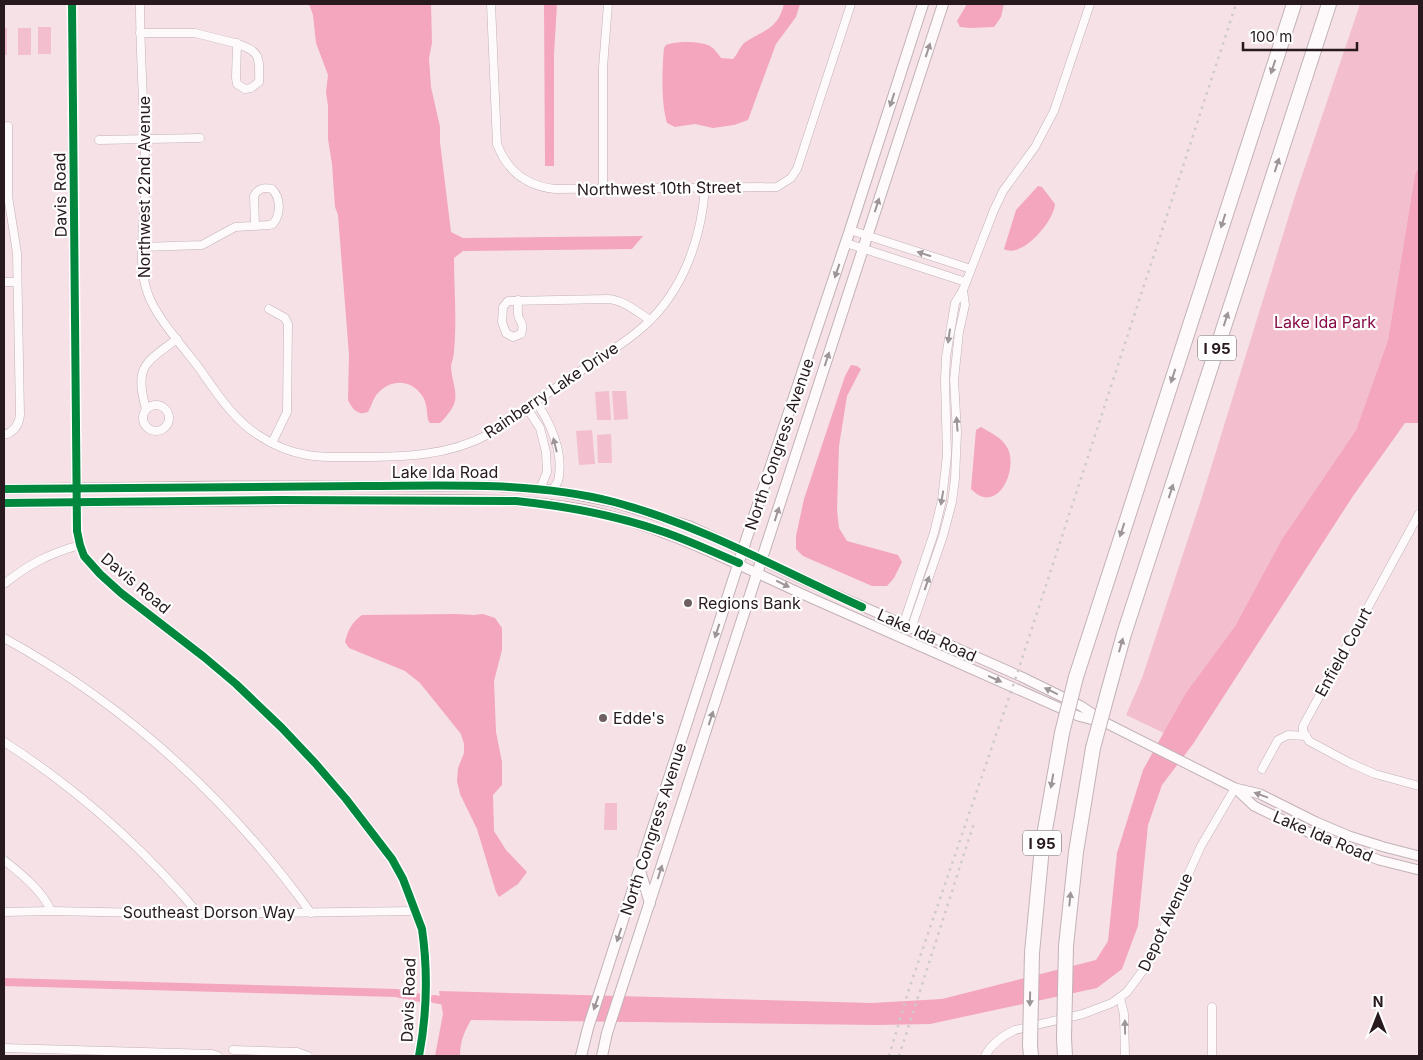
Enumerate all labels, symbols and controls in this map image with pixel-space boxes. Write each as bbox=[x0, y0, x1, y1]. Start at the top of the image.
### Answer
scale bar bbox=[1243, 20, 1357, 52]
text: 100 m bbox=[1250, 27, 1292, 46]
one-way arrow bbox=[924, 42, 932, 57]
one-way arrow bbox=[1269, 59, 1277, 74]
one-way arrow bbox=[888, 93, 895, 108]
street label: Northwest 22nd Avenue bbox=[134, 96, 154, 278]
street label: Davis Road bbox=[49, 152, 71, 238]
one-way arrow bbox=[1273, 157, 1281, 172]
street label: Northwest 10th Street bbox=[577, 177, 741, 199]
one-way arrow bbox=[874, 197, 882, 212]
one-way arrow bbox=[1219, 214, 1226, 229]
one-way arrow bbox=[917, 250, 932, 257]
one-way arrow bbox=[832, 264, 840, 279]
one-way arrow bbox=[1223, 312, 1231, 327]
park label: Lake Ida Park bbox=[1274, 312, 1376, 332]
one-way arrow bbox=[944, 328, 952, 344]
road number: I 95 bbox=[1198, 336, 1236, 360]
street label: Rainberry Lake Drive bbox=[480, 338, 622, 442]
one-way arrow bbox=[823, 351, 831, 366]
street label: North Congress Avenue bbox=[740, 355, 818, 533]
one-way arrow bbox=[1168, 368, 1176, 383]
one-way arrow bbox=[952, 416, 960, 432]
one-way arrow bbox=[551, 438, 559, 453]
street label: Lake Ida Road bbox=[392, 462, 498, 482]
one-way arrow bbox=[1167, 483, 1175, 498]
one-way arrow bbox=[938, 490, 946, 506]
one-way arrow bbox=[774, 506, 781, 521]
one-way arrow bbox=[1118, 523, 1126, 538]
street label: Davis Road bbox=[97, 548, 175, 618]
one-way arrow bbox=[924, 575, 931, 590]
one-way arrow bbox=[776, 581, 790, 589]
place label: Regions Bank bbox=[698, 593, 801, 613]
marker: Regions Bank bbox=[682, 597, 694, 609]
street label: Lake Ida Road bbox=[874, 604, 980, 666]
street label: Enfield Court bbox=[1310, 604, 1376, 700]
one-way arrow bbox=[713, 623, 720, 638]
one-way arrow bbox=[1117, 638, 1125, 653]
one-way arrow bbox=[988, 675, 1002, 683]
one-way arrow bbox=[1044, 687, 1058, 695]
place label: Edde's bbox=[613, 708, 665, 728]
one-way arrow bbox=[707, 710, 715, 725]
marker: Edde's bbox=[597, 712, 609, 724]
street label: North Congress Avenue bbox=[616, 740, 690, 918]
one-way arrow bbox=[1048, 773, 1056, 789]
one-way arrow bbox=[1253, 791, 1268, 798]
street label: Lake Ida Road bbox=[1270, 806, 1376, 866]
road number: I 95 bbox=[1023, 830, 1061, 856]
one-way arrow bbox=[657, 865, 665, 880]
street label: Depot Avenue bbox=[1133, 870, 1197, 974]
one-way arrow bbox=[1066, 891, 1074, 907]
street label: Southeast Dorson Way bbox=[123, 902, 295, 922]
one-way arrow bbox=[615, 928, 622, 943]
street label: Davis Road bbox=[397, 957, 419, 1043]
north arrow bbox=[1353, 990, 1403, 1040]
one-way arrow bbox=[1026, 992, 1034, 1008]
text: N bbox=[1373, 993, 1383, 1010]
one-way arrow bbox=[592, 996, 600, 1011]
one-way arrow bbox=[1121, 1019, 1129, 1035]

